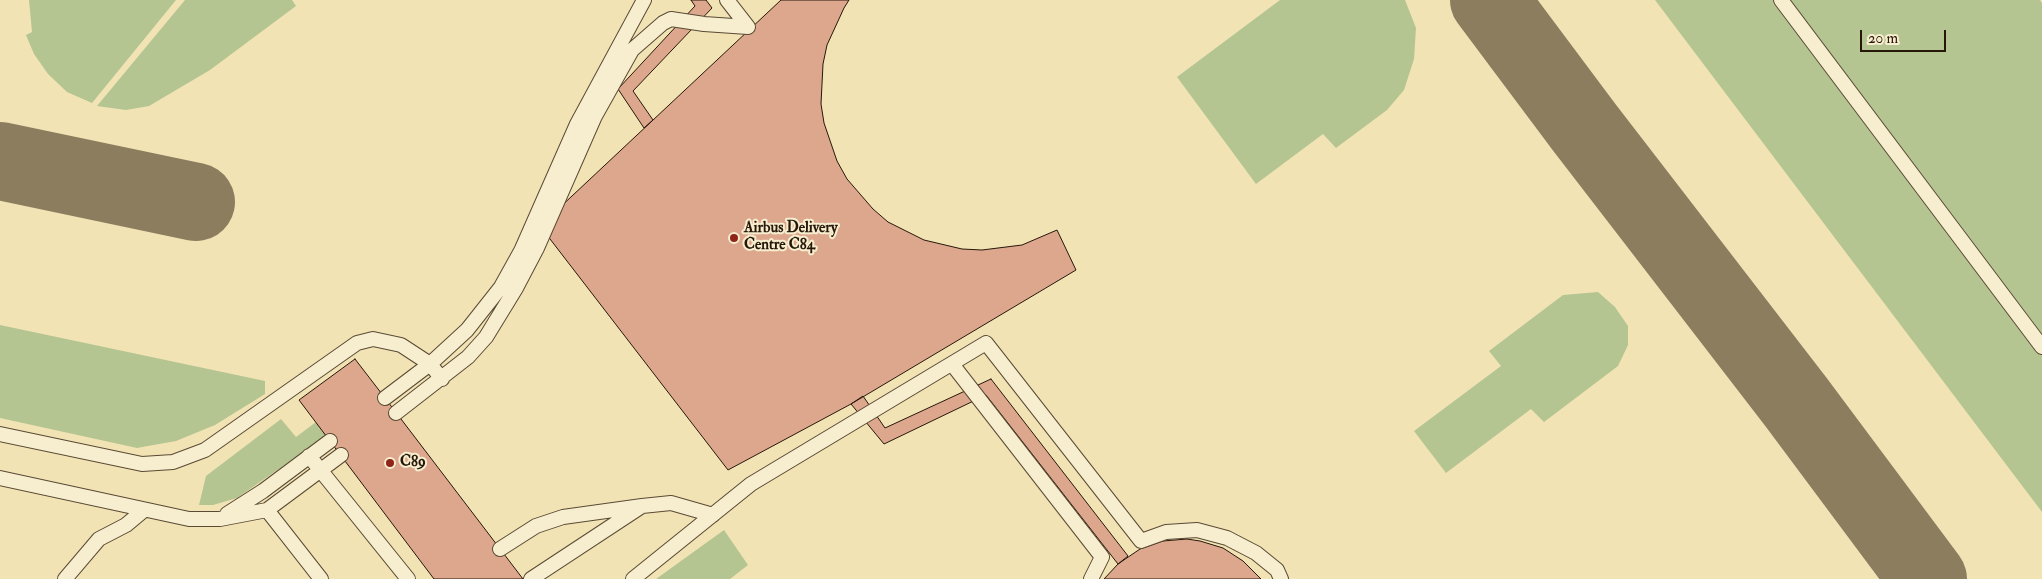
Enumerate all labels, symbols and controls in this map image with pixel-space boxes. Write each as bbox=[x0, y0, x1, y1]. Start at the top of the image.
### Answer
scale bar bbox=[1862, 20, 1948, 52]
text: 20 m bbox=[1868, 29, 1898, 48]
place label: Airbus Delivery Centre C84 bbox=[744, 220, 838, 255]
marker: Airbus Delivery Centre C84 bbox=[728, 232, 740, 244]
place label: C89 bbox=[400, 454, 426, 472]
marker: C89 bbox=[384, 457, 396, 469]

